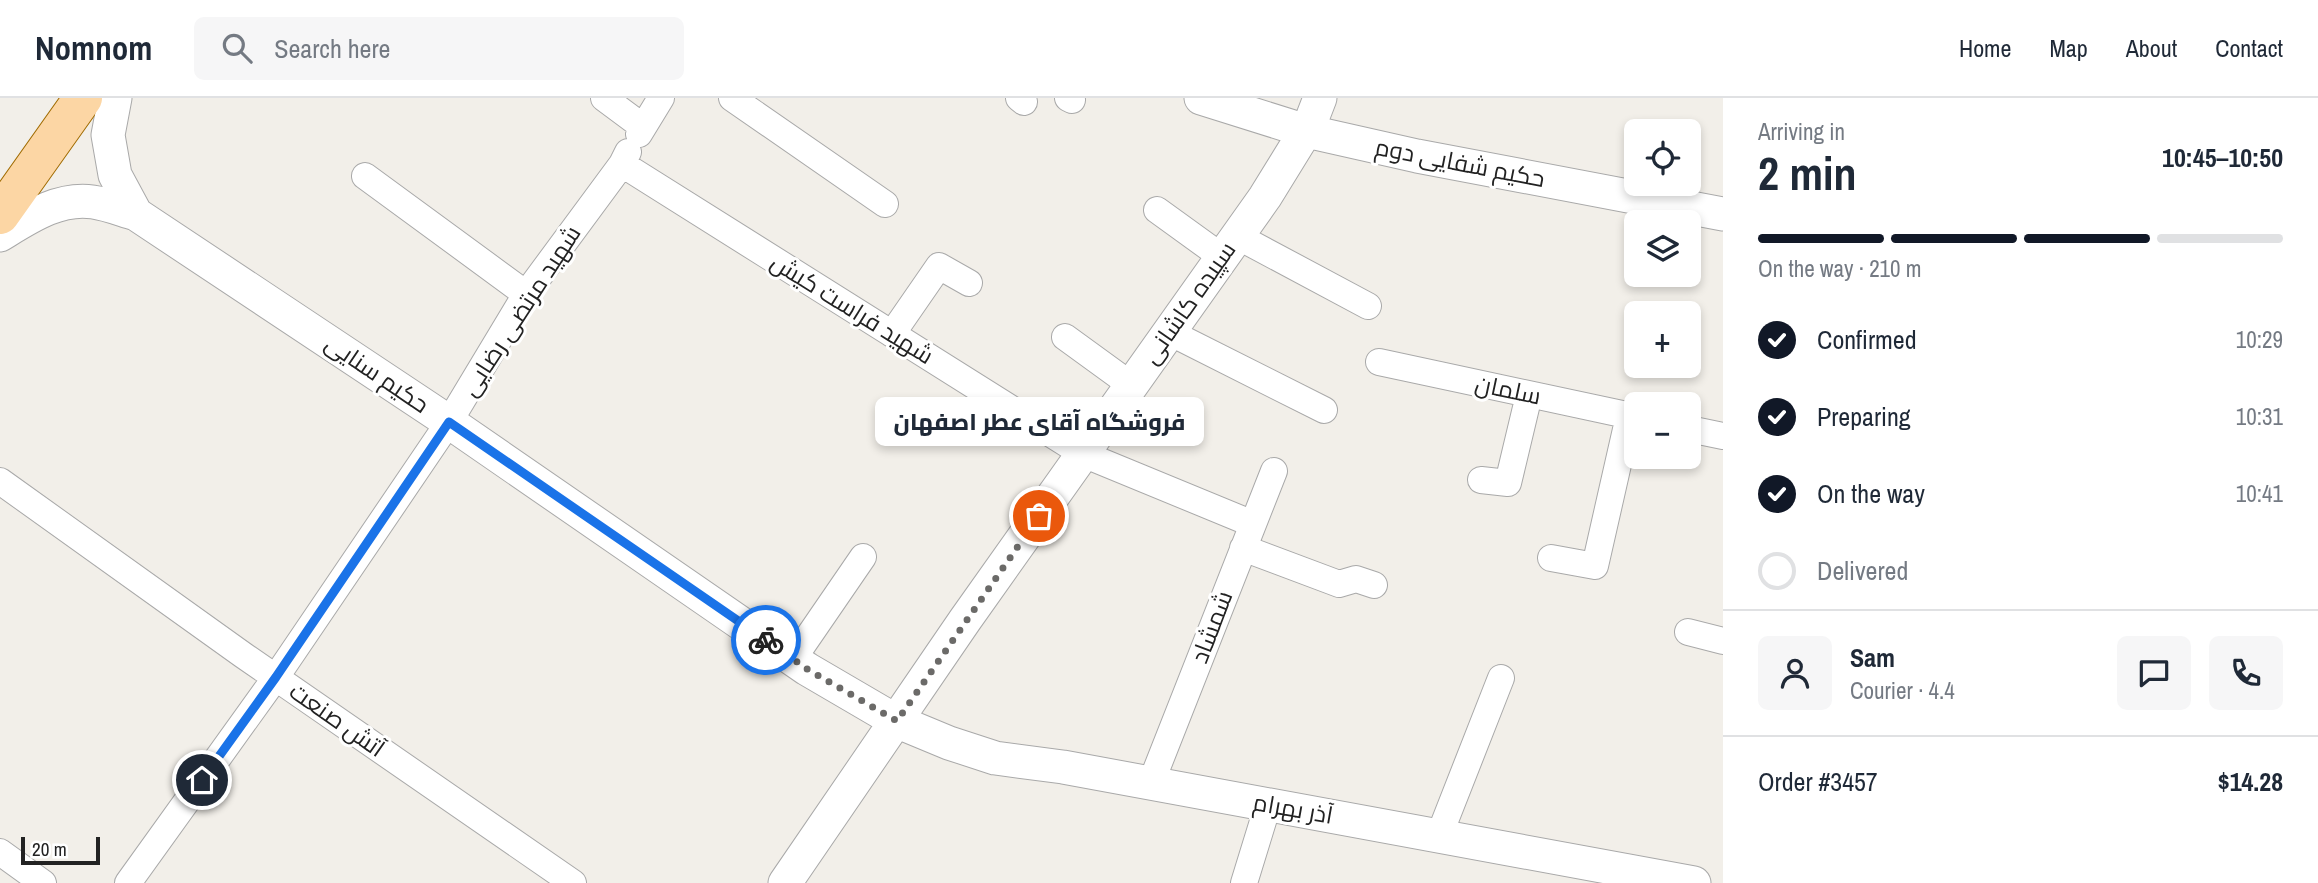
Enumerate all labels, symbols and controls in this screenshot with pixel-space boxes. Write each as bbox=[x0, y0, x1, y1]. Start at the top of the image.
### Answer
search box bbox=[194, 17, 684, 80]
text: Nomnom bbox=[35, 26, 152, 70]
icon: search bbox=[218, 29, 256, 67]
text: Search here bbox=[274, 31, 390, 66]
text: Home bbox=[1959, 32, 2011, 64]
text: Map bbox=[2049, 32, 2088, 64]
text: About bbox=[2126, 32, 2177, 64]
text: Contact bbox=[2215, 32, 2283, 64]
text: Arriving in bbox=[1758, 116, 1845, 147]
map controls bbox=[1624, 119, 1701, 469]
button: locate bbox=[1624, 119, 1701, 196]
street label: حکیم شفایی دوم bbox=[1372, 130, 1548, 195]
text: 10:45–10:50 bbox=[2162, 140, 2283, 175]
text: 2 min bbox=[1758, 142, 1857, 204]
button: layers bbox=[1624, 210, 1701, 287]
street label: شهید مرتضی رضایی bbox=[453, 219, 587, 402]
street label: سپیده کاشانی bbox=[1134, 235, 1242, 370]
street label: شهید فراست کیش bbox=[765, 245, 940, 371]
text: On the way · 210 m bbox=[1758, 253, 1922, 284]
button: + bbox=[1624, 301, 1701, 378]
icon: check bbox=[1758, 321, 1796, 359]
text: Confirmed bbox=[1817, 322, 1917, 357]
text: 10:29 bbox=[2236, 324, 2283, 355]
street label: حکیم سنایی bbox=[319, 327, 436, 421]
street label: سلمان bbox=[1472, 366, 1544, 412]
button: − bbox=[1624, 392, 1701, 469]
callout: فروشگاه آقای عطر اصفهان bbox=[874, 397, 1204, 446]
icon: check bbox=[1758, 398, 1796, 436]
text: Preparing bbox=[1817, 399, 1911, 434]
text: 10:31 bbox=[2236, 401, 2283, 432]
text: فروشگاه آقای عطر اصفهان bbox=[894, 406, 1185, 437]
icon: check bbox=[1758, 475, 1796, 513]
text: On the way bbox=[1817, 476, 1925, 511]
text: 10:41 bbox=[2236, 478, 2283, 509]
pin bbox=[1009, 486, 1069, 546]
icon: bag bbox=[1020, 497, 1058, 535]
text: Delivered bbox=[1817, 553, 1908, 588]
street label: شمشاد bbox=[1183, 586, 1240, 668]
courier bbox=[731, 605, 801, 675]
icon: bike bbox=[747, 621, 785, 659]
button: person bbox=[1758, 636, 1832, 710]
button: chat bbox=[2117, 636, 2191, 710]
button: phone bbox=[2209, 636, 2283, 710]
text: Sam bbox=[1850, 640, 1895, 675]
street label: آتش صنعت bbox=[283, 675, 392, 764]
text: Courier · 4.4 bbox=[1850, 675, 1955, 706]
pin bbox=[172, 750, 232, 810]
icon: home bbox=[183, 761, 221, 799]
text: Order #3457 bbox=[1758, 764, 1878, 799]
text: $14.28 bbox=[2218, 764, 2283, 799]
street label: آذر بهرام bbox=[1250, 785, 1336, 832]
scale bar bbox=[21, 834, 100, 866]
text: 20 m bbox=[32, 836, 67, 862]

